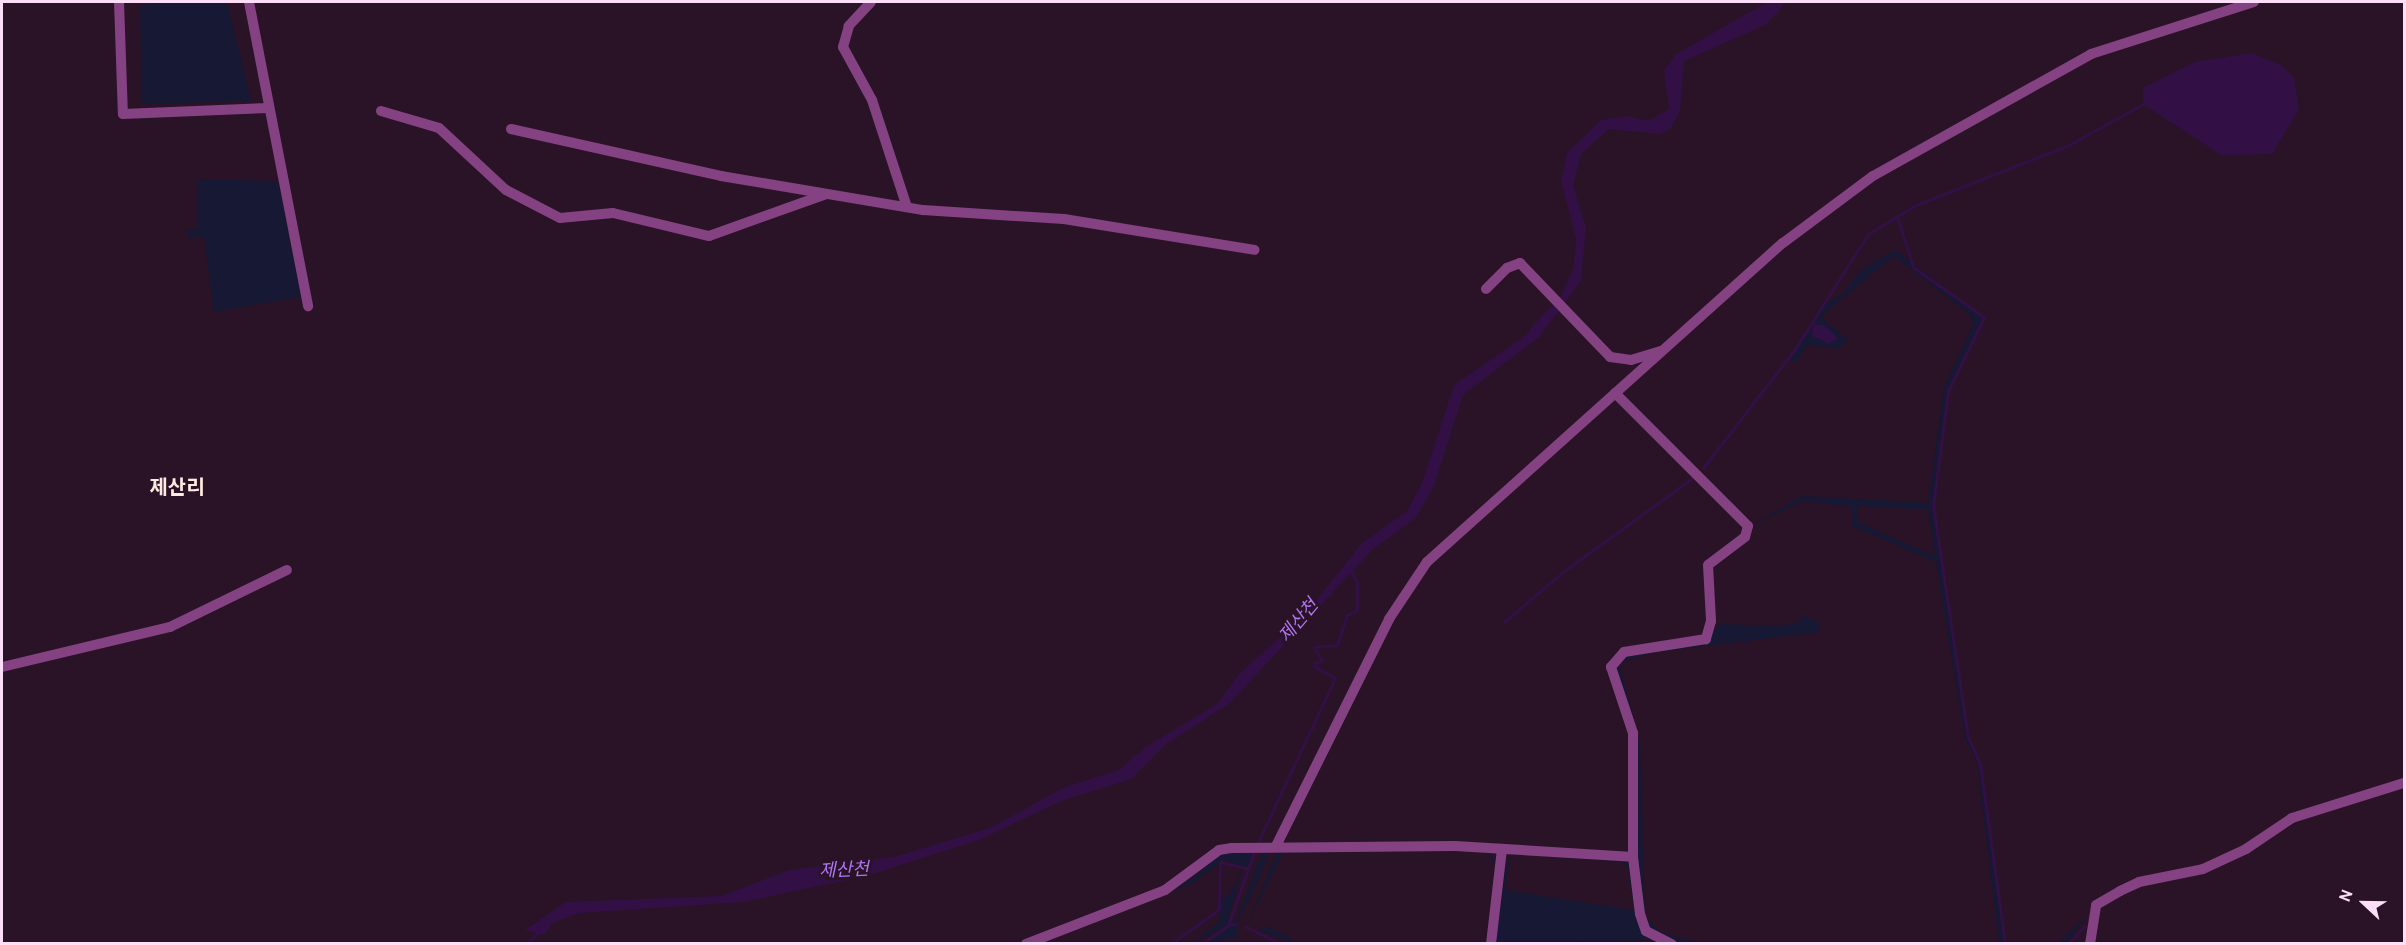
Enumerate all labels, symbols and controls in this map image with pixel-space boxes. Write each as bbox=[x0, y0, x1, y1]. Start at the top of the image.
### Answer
district label: 제산리 bbox=[149, 477, 205, 501]
water label: 제산천 bbox=[1276, 596, 1324, 648]
water label: 제산천 bbox=[819, 860, 869, 884]
north arrow bbox=[2334, 873, 2394, 933]
text: N bbox=[2336, 887, 2359, 905]

